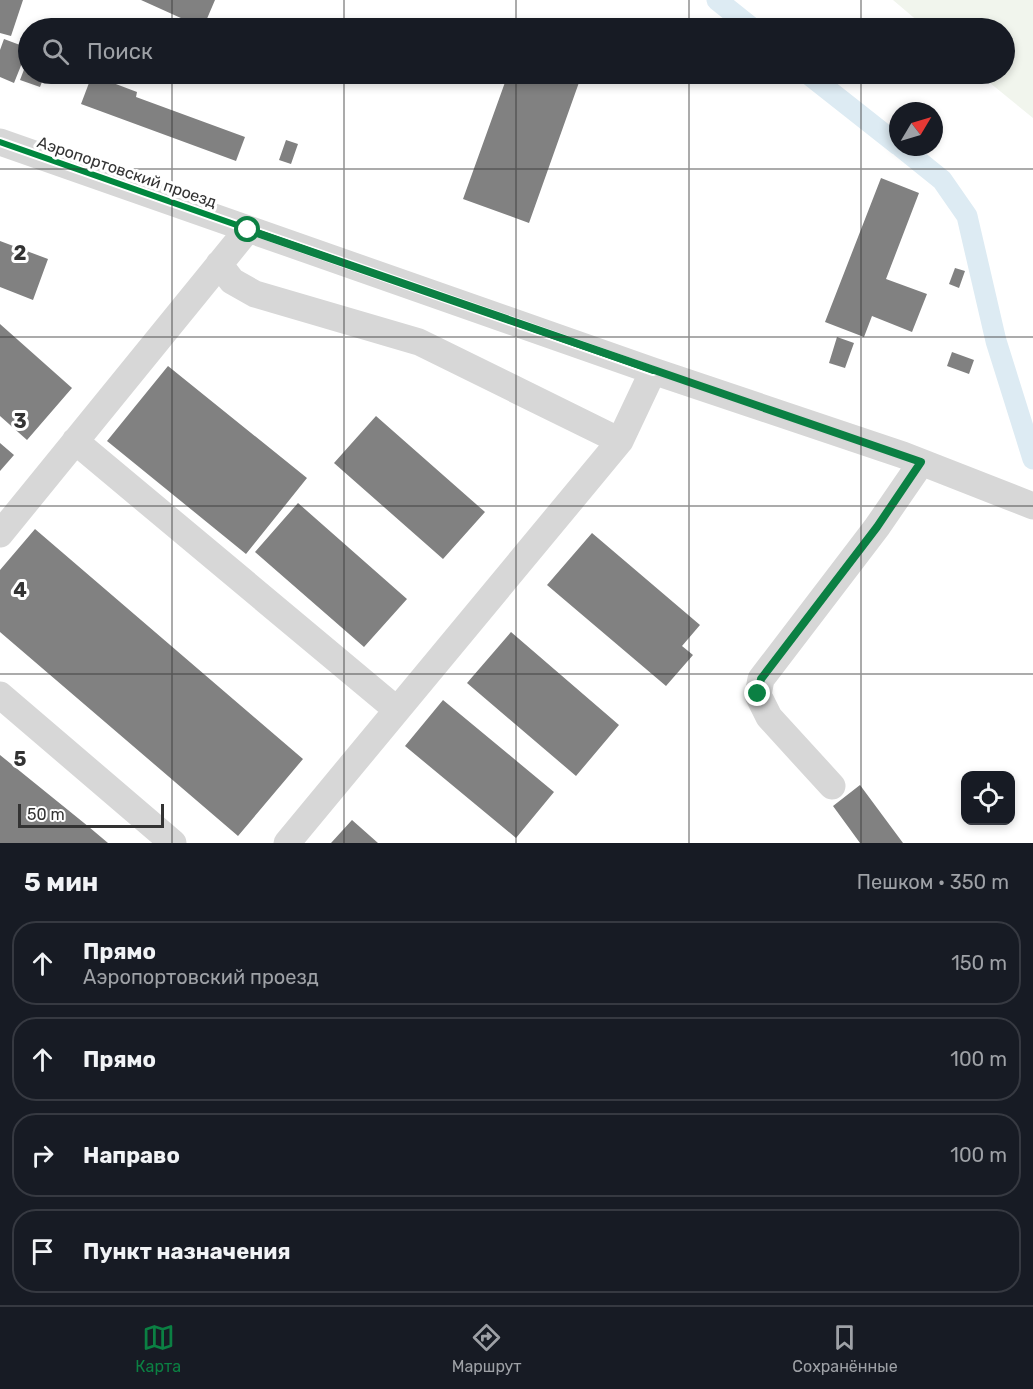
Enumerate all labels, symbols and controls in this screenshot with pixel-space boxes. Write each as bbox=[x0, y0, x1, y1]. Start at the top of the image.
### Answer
search box bbox=[18, 18, 1015, 84]
icon: search bbox=[39, 35, 72, 68]
text: Поиск bbox=[87, 38, 153, 65]
north arrow bbox=[889, 102, 943, 156]
street label: Аэропортовский проезд bbox=[35, 132, 220, 212]
route start bbox=[234, 216, 260, 242]
text: 2 bbox=[14, 241, 27, 265]
text: 3 bbox=[13, 409, 27, 433]
text: 4 bbox=[13, 578, 27, 602]
route end bbox=[744, 680, 770, 706]
text: 5 bbox=[14, 747, 27, 771]
map controls bbox=[961, 771, 1015, 825]
button: locate bbox=[961, 771, 1015, 825]
scale bar bbox=[18, 801, 164, 828]
text: 50 m bbox=[27, 805, 65, 824]
text: 5 мин bbox=[24, 867, 98, 898]
text: Пешком · 350 m bbox=[857, 870, 1009, 894]
text: Прямо bbox=[83, 938, 156, 965]
icon: ahead bbox=[26, 947, 59, 980]
text: 150 m bbox=[951, 951, 1007, 975]
text: Аэропортовский проезд bbox=[83, 965, 319, 989]
icon: ahead bbox=[26, 1043, 59, 1076]
text: Прямо bbox=[83, 1046, 156, 1073]
text: 100 m bbox=[950, 1047, 1007, 1071]
icon: right bbox=[26, 1139, 59, 1172]
text: Направо bbox=[83, 1142, 180, 1169]
text: 100 m bbox=[950, 1143, 1007, 1167]
icon: arrive bbox=[26, 1235, 59, 1268]
text: Пункт назначения bbox=[83, 1238, 291, 1265]
tab: Карта bbox=[135, 1321, 181, 1376]
tab: Маршрут bbox=[452, 1321, 522, 1376]
tab: Сохранённые bbox=[792, 1321, 898, 1376]

